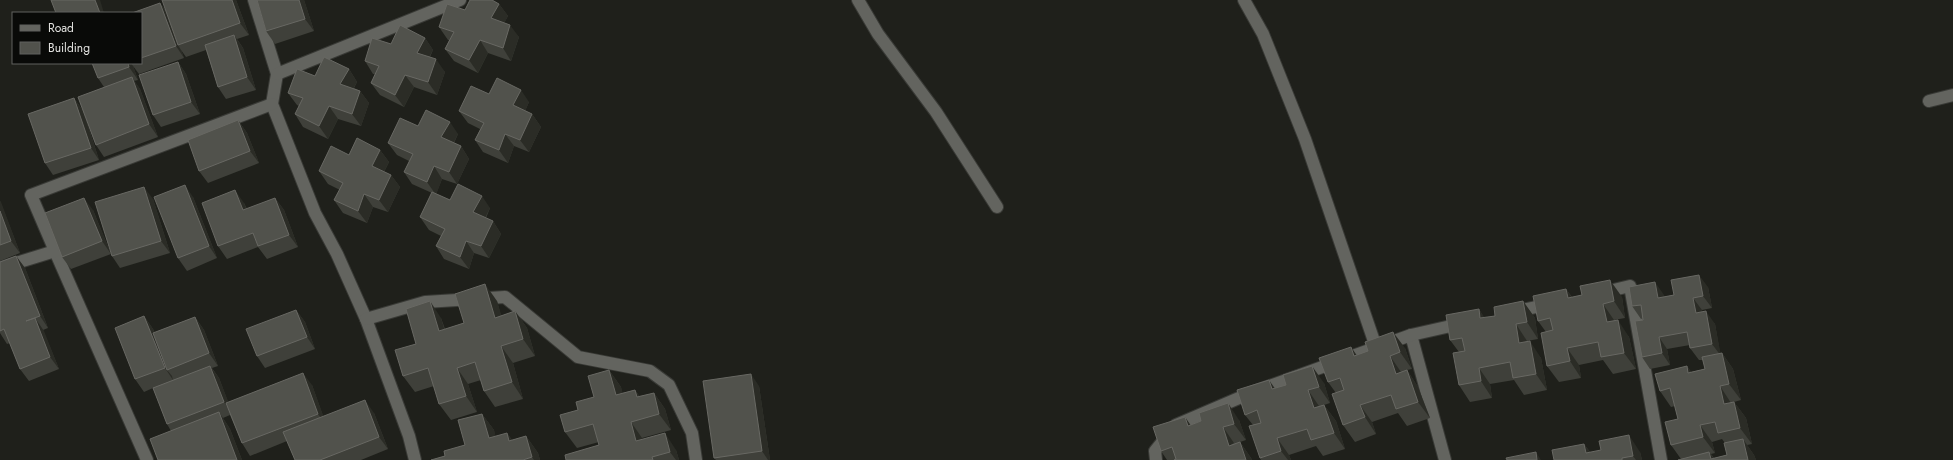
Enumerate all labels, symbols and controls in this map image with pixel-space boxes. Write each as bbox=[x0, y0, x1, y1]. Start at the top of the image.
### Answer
legend bbox=[12, 12, 142, 64]
text: Road bbox=[48, 19, 74, 37]
text: Building bbox=[48, 39, 90, 57]

